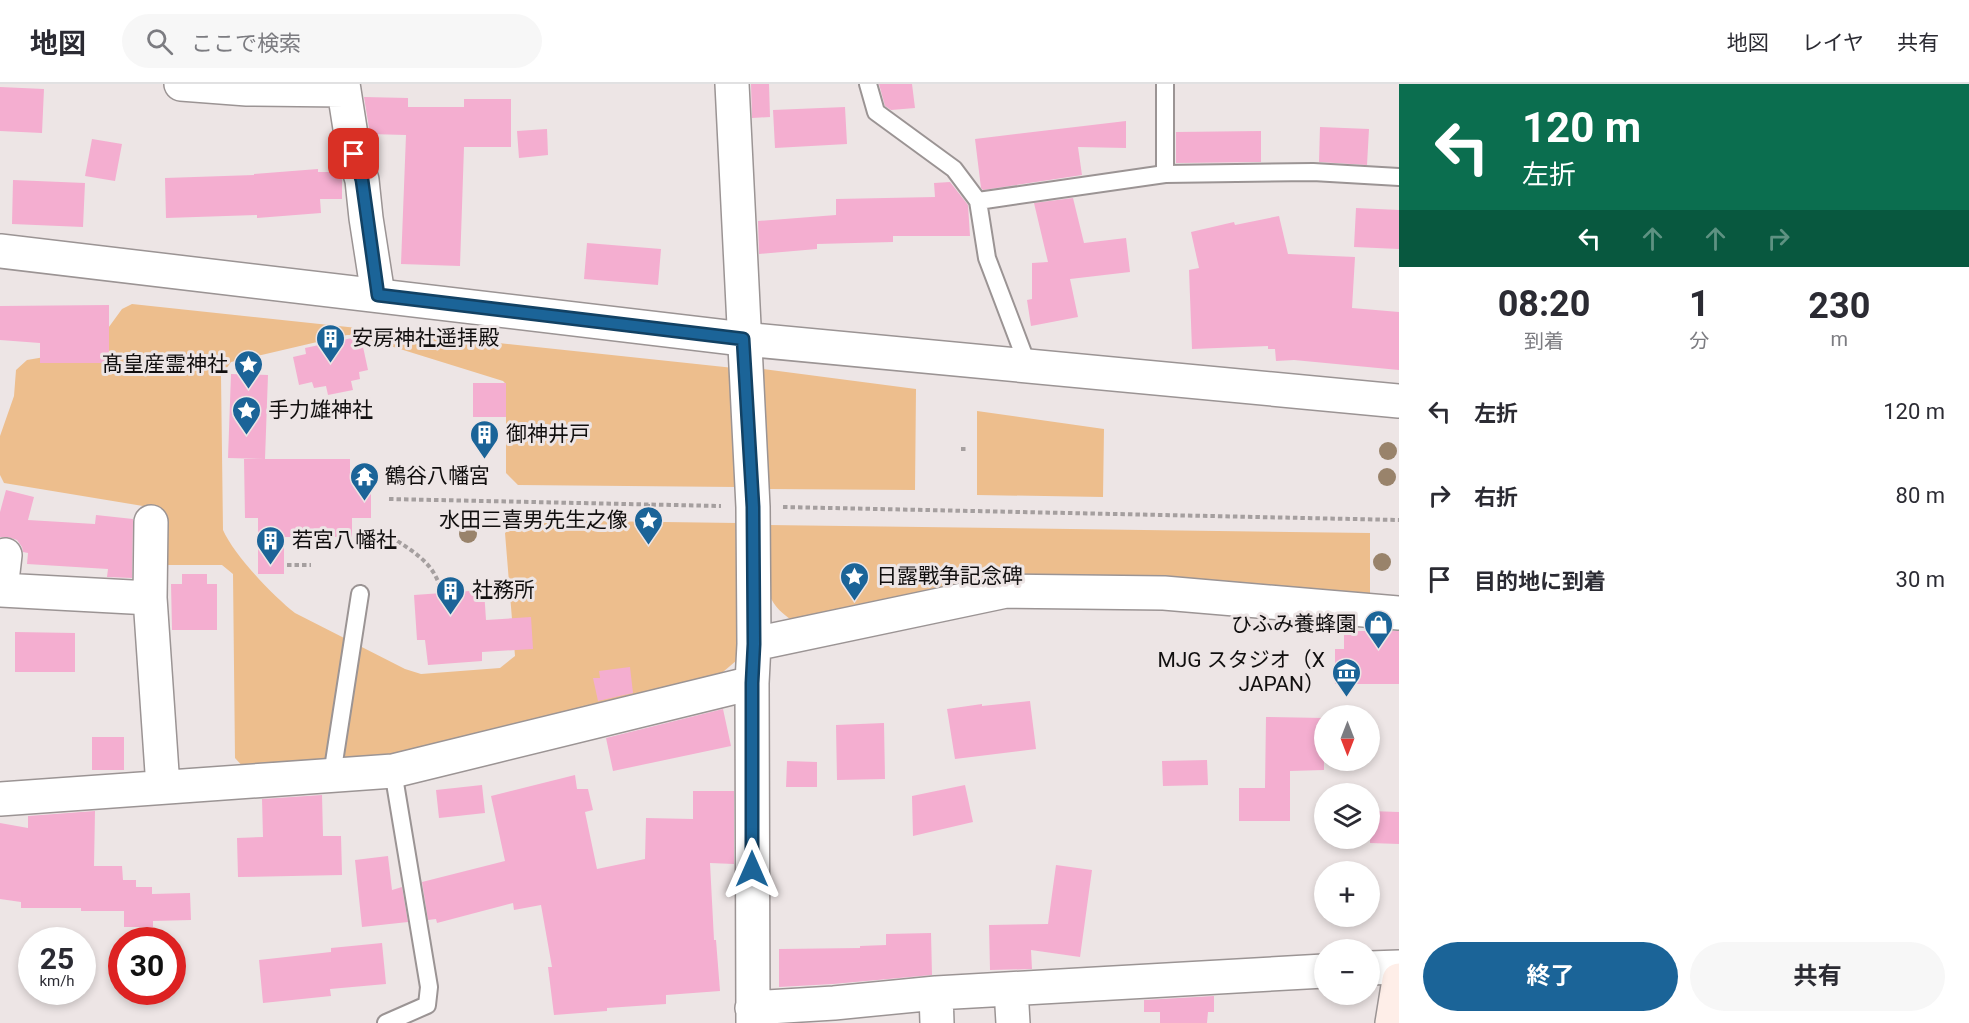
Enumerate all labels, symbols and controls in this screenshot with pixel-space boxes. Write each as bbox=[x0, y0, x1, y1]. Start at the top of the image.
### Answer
search box bbox=[122, 14, 542, 68]
icon: search bbox=[143, 25, 176, 58]
text: 地図 bbox=[30, 27, 86, 60]
text: ここで検索 bbox=[191, 31, 301, 56]
text: 地図 bbox=[1727, 31, 1769, 55]
text: レイヤ bbox=[1802, 31, 1864, 55]
text: 共有 bbox=[1897, 31, 1939, 55]
text: 120 m bbox=[1522, 103, 1641, 152]
icon: left bbox=[1423, 108, 1501, 186]
pin bbox=[328, 128, 379, 179]
icon: arrive bbox=[337, 137, 370, 170]
text: 左折 bbox=[1522, 159, 1576, 191]
icon: left bbox=[1573, 222, 1606, 255]
icon: ahead bbox=[1636, 222, 1669, 255]
icon: ahead bbox=[1699, 222, 1732, 255]
icon: right bbox=[1762, 222, 1795, 255]
text: 08:20 bbox=[1498, 283, 1590, 325]
text: 1 bbox=[1689, 283, 1710, 325]
text: 230 bbox=[1808, 285, 1870, 327]
building icon: 安房神社遥拝殿 bbox=[315, 322, 347, 364]
place label: 安房神社遥拝殿 bbox=[352, 326, 499, 350]
text: m bbox=[1831, 327, 1848, 351]
text: 到着 bbox=[1524, 329, 1564, 353]
text: 分 bbox=[1689, 329, 1709, 353]
place icon: 髙皇産霊神社 bbox=[233, 348, 265, 390]
place label: 髙皇産霊神社 bbox=[102, 352, 228, 376]
place icon: 手力雄神社 bbox=[231, 394, 263, 436]
icon: left bbox=[1423, 395, 1456, 428]
place label: 手力雄神社 bbox=[268, 398, 373, 422]
text: 120 m bbox=[1883, 399, 1945, 424]
text: 左折 bbox=[1474, 401, 1518, 426]
building icon: 御神井戸 bbox=[469, 418, 501, 460]
place label: 御神井戸 bbox=[506, 422, 590, 446]
temple icon: 鶴谷八幡宮 bbox=[348, 460, 380, 502]
place label: 鶴谷八幡宮 bbox=[385, 464, 490, 488]
icon: right bbox=[1423, 479, 1456, 512]
text: 80 m bbox=[1896, 483, 1945, 508]
text: 右折 bbox=[1474, 485, 1518, 510]
place icon: 水田三喜男先生之像 bbox=[633, 504, 665, 546]
place label: 水田三喜男先生之像 bbox=[439, 508, 628, 532]
building icon: 若宮八幡社 bbox=[255, 524, 287, 566]
place label: 若宮八幡社 bbox=[292, 528, 397, 552]
place icon: 日露戰争記念碑 bbox=[839, 560, 871, 602]
icon: arrive bbox=[1423, 563, 1456, 596]
place label: 日露戰争記念碑 bbox=[876, 564, 1023, 588]
text: 30 m bbox=[1896, 567, 1945, 592]
text: 目的地に到着 bbox=[1474, 569, 1606, 594]
building icon: 社務所 bbox=[435, 574, 467, 616]
place label: 社務所 bbox=[472, 578, 535, 602]
shop icon: ひふみ養蜂園 bbox=[1362, 608, 1394, 650]
place label: ひふみ養蜂園 bbox=[1231, 612, 1357, 636]
place label: MJG スタジオ（X JAPAN） bbox=[1157, 648, 1325, 696]
museum icon: MJG スタジオ（X JAPAN） bbox=[1330, 656, 1362, 698]
north arrow bbox=[1314, 705, 1380, 771]
map controls bbox=[1314, 705, 1380, 1005]
button: layers bbox=[1314, 783, 1380, 849]
position arrow bbox=[720, 837, 784, 901]
button: + bbox=[1314, 861, 1380, 927]
speed limit sign: 30 bbox=[108, 927, 186, 1005]
button: − bbox=[1314, 939, 1380, 1005]
text: 25 bbox=[40, 941, 74, 976]
button: 終了 bbox=[1423, 942, 1678, 1011]
button: 共有 bbox=[1690, 942, 1945, 1011]
text: km/h bbox=[39, 972, 75, 990]

